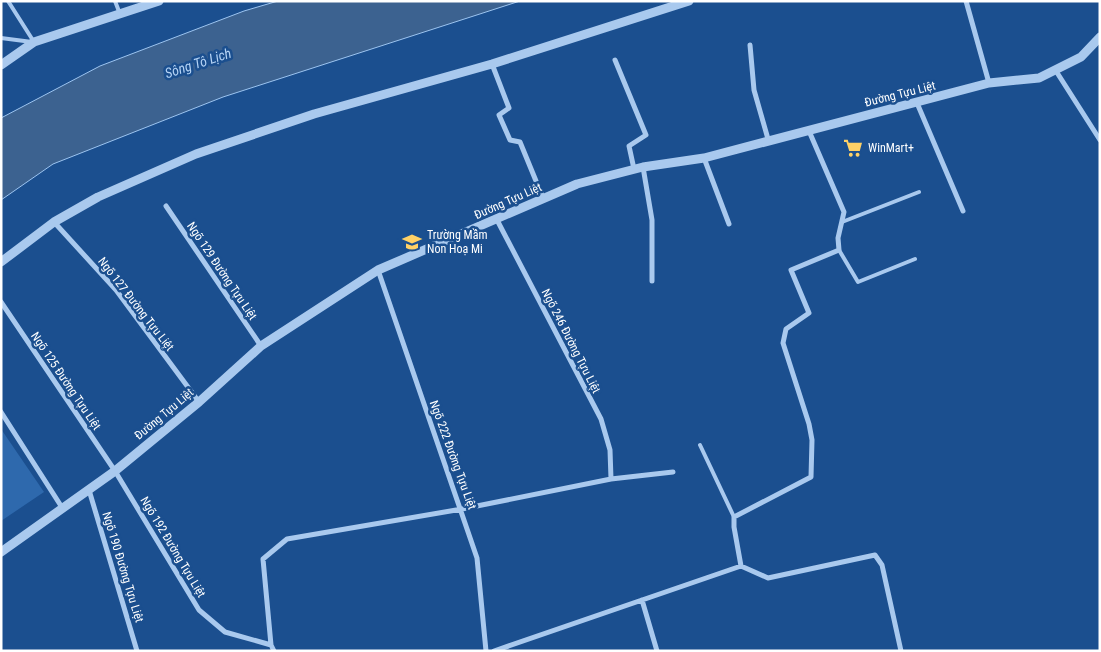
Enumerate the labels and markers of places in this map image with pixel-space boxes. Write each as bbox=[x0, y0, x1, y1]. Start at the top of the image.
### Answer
supermarket icon: WinMart+ bbox=[842, 137, 864, 159]
place label: WinMart+ bbox=[868, 141, 914, 155]
place label: Trường Mầm Non Hoạ Mi bbox=[427, 228, 487, 256]
school or university icon: Trường Mầm Non Hoạ Mi bbox=[401, 231, 423, 253]

